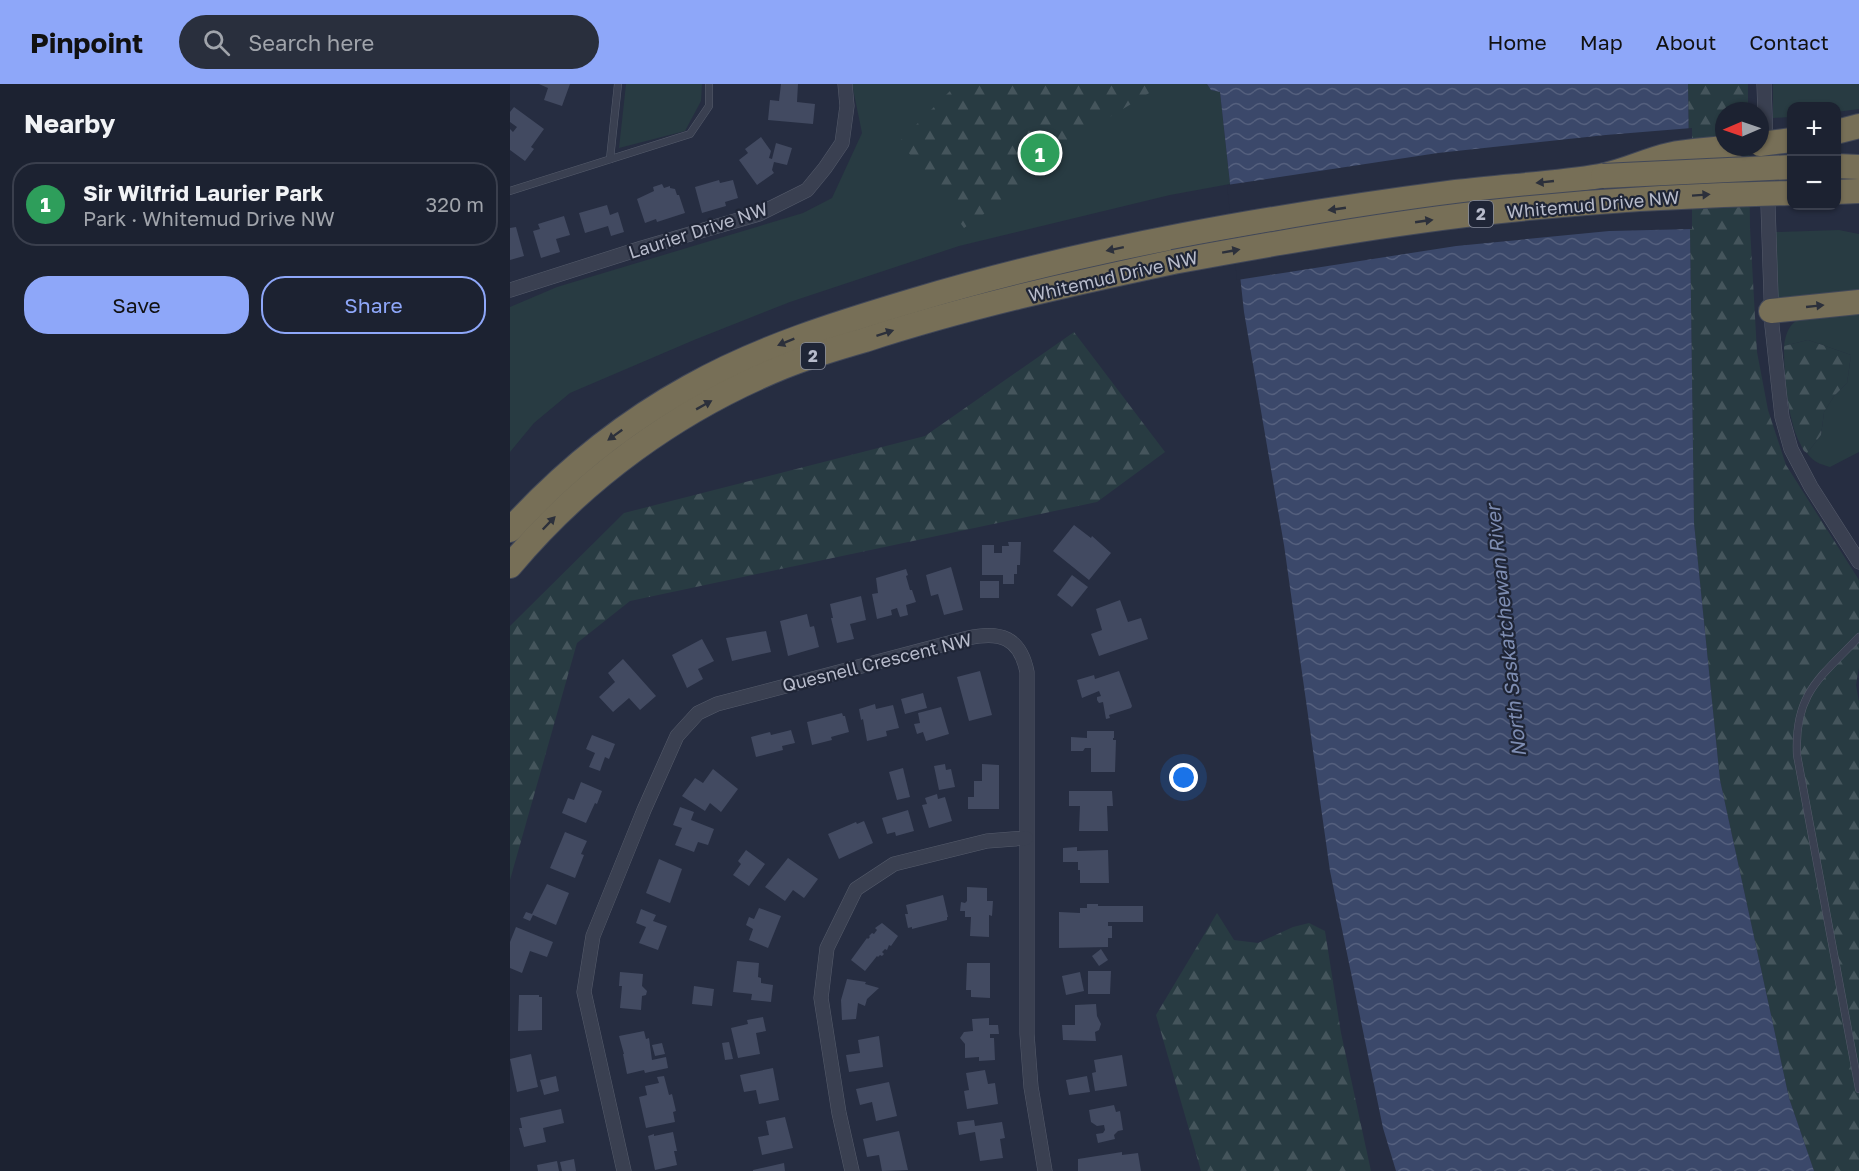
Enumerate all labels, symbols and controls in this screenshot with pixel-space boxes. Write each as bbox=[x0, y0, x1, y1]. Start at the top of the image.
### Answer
search box bbox=[179, 15, 599, 69]
text: Pinpoint bbox=[30, 26, 143, 59]
icon: search bbox=[200, 26, 233, 59]
text: Search here bbox=[248, 29, 374, 56]
text: Home bbox=[1487, 29, 1547, 55]
text: Map bbox=[1580, 29, 1623, 55]
text: About bbox=[1656, 29, 1716, 55]
text: Contact bbox=[1749, 29, 1829, 55]
north arrow bbox=[1715, 102, 1769, 156]
map controls bbox=[1787, 102, 1841, 210]
button: + bbox=[1787, 102, 1841, 156]
text: Nearby bbox=[24, 108, 115, 139]
pin: 1 bbox=[1020, 130, 1060, 176]
button: − bbox=[1787, 156, 1841, 210]
one-way arrow bbox=[1536, 177, 1555, 187]
text: Sir Wilfrid Laurier Park bbox=[83, 179, 323, 206]
street label: Whitemud Drive NW bbox=[1506, 185, 1680, 223]
one-way arrow bbox=[1692, 191, 1711, 200]
text: 1 bbox=[40, 192, 51, 216]
text: 320 m bbox=[426, 192, 484, 216]
street label: Laurier Drive NW bbox=[625, 197, 771, 263]
road number: 2 bbox=[1469, 201, 1493, 227]
one-way arrow bbox=[1328, 204, 1347, 213]
text: Park · Whitemud Drive NW bbox=[83, 206, 335, 230]
one-way arrow bbox=[1414, 216, 1433, 226]
one-way arrow bbox=[1105, 245, 1124, 254]
street label: Whitemud Drive NW bbox=[1026, 246, 1200, 306]
one-way arrow bbox=[1222, 246, 1241, 255]
button: Save bbox=[24, 276, 249, 334]
button: Share bbox=[261, 276, 486, 334]
one-way arrow bbox=[1806, 301, 1825, 311]
one-way arrow bbox=[876, 328, 894, 337]
one-way arrow bbox=[777, 338, 795, 347]
road number: 2 bbox=[801, 343, 825, 369]
one-way arrow bbox=[696, 400, 712, 411]
one-way arrow bbox=[608, 429, 624, 441]
water label: North Saskatchewan River bbox=[1479, 500, 1530, 758]
one-way arrow bbox=[542, 515, 556, 530]
street label: Quesnell Crescent NW bbox=[780, 628, 974, 696]
your location bbox=[1169, 763, 1198, 792]

